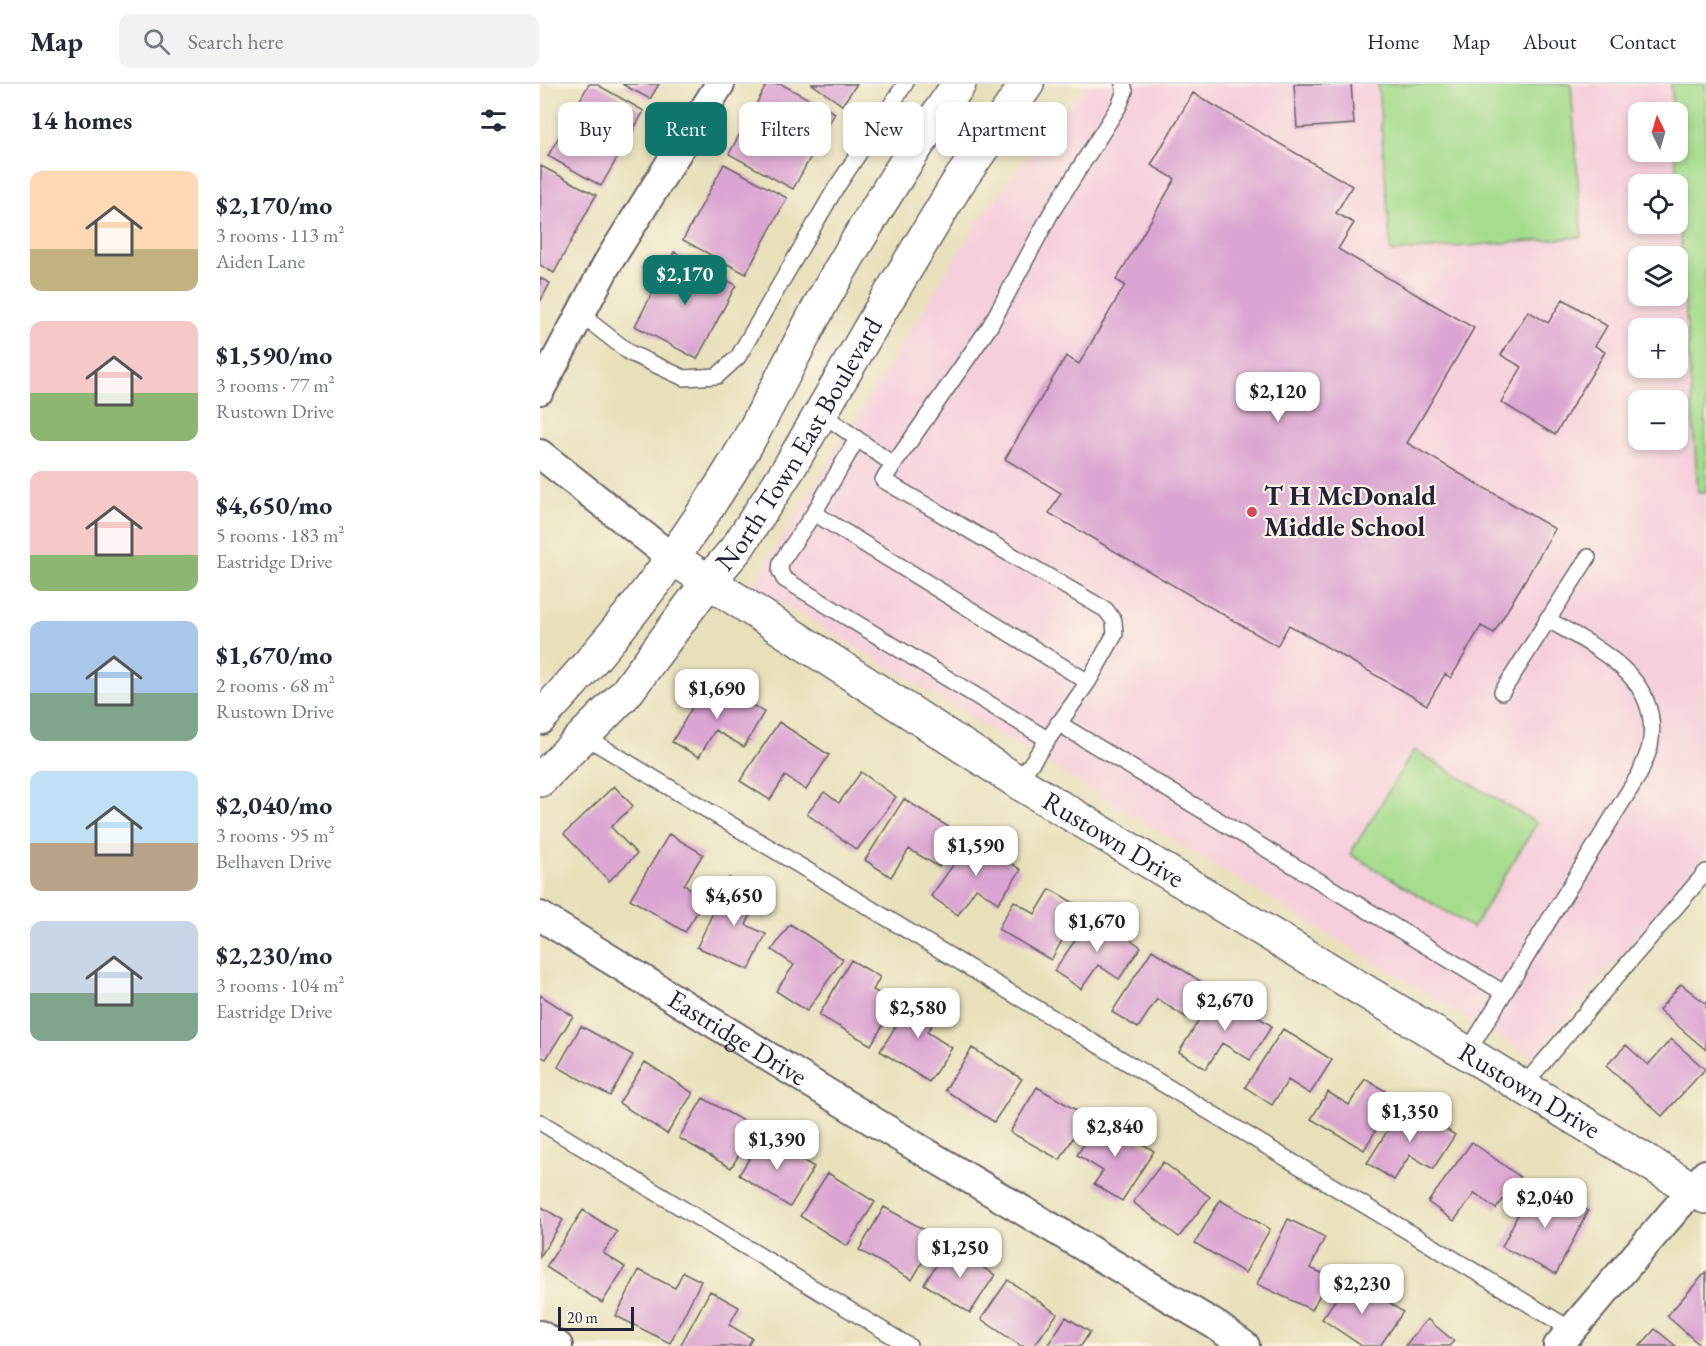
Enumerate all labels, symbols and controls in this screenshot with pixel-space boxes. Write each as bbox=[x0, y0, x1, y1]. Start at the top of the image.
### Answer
search box bbox=[119, 14, 539, 68]
text: Map bbox=[30, 23, 83, 59]
icon: search bbox=[140, 25, 173, 58]
text: Search here bbox=[188, 27, 283, 56]
text: Home bbox=[1367, 28, 1419, 55]
text: Map bbox=[1452, 28, 1490, 55]
text: About bbox=[1523, 28, 1576, 55]
text: Contact bbox=[1609, 28, 1676, 55]
chip: Buy bbox=[558, 102, 633, 156]
chip: Rent bbox=[645, 102, 727, 156]
chip: Filters bbox=[739, 102, 831, 156]
chip: New bbox=[843, 102, 924, 156]
chip: Apartment bbox=[936, 102, 1067, 156]
north arrow bbox=[1628, 102, 1688, 162]
map controls bbox=[1628, 102, 1688, 450]
text: 14 homes bbox=[30, 103, 132, 137]
icon: filters bbox=[477, 104, 510, 137]
button: locate bbox=[1628, 174, 1688, 234]
text: $2,170/mo bbox=[216, 188, 332, 222]
icon: home bbox=[78, 195, 150, 267]
text: 3 rooms · 113 m² bbox=[216, 222, 344, 248]
button: layers bbox=[1628, 246, 1688, 306]
text: Aiden Lane bbox=[216, 248, 305, 274]
pin: $2,170 bbox=[636, 255, 734, 306]
text: $2,170 bbox=[657, 261, 713, 287]
street label: North Town East Boulevard bbox=[707, 311, 890, 578]
button: + bbox=[1628, 318, 1688, 378]
text: $1,590/mo bbox=[216, 338, 332, 372]
icon: home bbox=[78, 345, 150, 417]
text: 3 rooms · 77 m² bbox=[216, 372, 335, 398]
pin: $2,120 bbox=[1229, 372, 1327, 423]
text: $2,120 bbox=[1250, 378, 1306, 404]
button: − bbox=[1628, 390, 1688, 450]
text: Rustown Drive bbox=[216, 398, 334, 424]
place label: T H McDonald Middle School bbox=[1264, 478, 1436, 544]
text: $4,650/mo bbox=[216, 488, 332, 522]
icon: home bbox=[78, 495, 150, 567]
marker: T H McDonald Middle School bbox=[1245, 505, 1259, 519]
text: 5 rooms · 183 m² bbox=[216, 522, 344, 548]
text: Eastridge Drive bbox=[216, 548, 332, 574]
text: $1,670/mo bbox=[216, 638, 332, 672]
icon: home bbox=[78, 645, 150, 717]
pin: $1,690 bbox=[668, 669, 766, 720]
text: 2 rooms · 68 m² bbox=[216, 672, 335, 698]
text: $1,690 bbox=[689, 675, 745, 701]
text: Rustown Drive bbox=[216, 698, 334, 724]
street label: Rustown Drive bbox=[1036, 783, 1191, 895]
text: $2,040/mo bbox=[216, 788, 332, 822]
icon: home bbox=[78, 795, 150, 867]
text: 3 rooms · 95 m² bbox=[216, 822, 335, 848]
pin: $1,590 bbox=[927, 826, 1025, 877]
text: $1,590 bbox=[948, 832, 1004, 858]
text: Belhaven Drive bbox=[216, 848, 332, 874]
pin: $4,650 bbox=[685, 876, 783, 927]
text: $4,650 bbox=[706, 882, 762, 908]
pin: $1,670 bbox=[1048, 902, 1146, 953]
text: $1,670 bbox=[1069, 908, 1125, 934]
text: $2,230/mo bbox=[216, 938, 332, 972]
icon: home bbox=[78, 945, 150, 1017]
text: 3 rooms · 104 m² bbox=[216, 972, 344, 998]
street label: Eastridge Drive bbox=[662, 981, 814, 1093]
pin: $2,670 bbox=[1176, 981, 1274, 1032]
text: $2,670 bbox=[1197, 987, 1253, 1013]
pin: $2,580 bbox=[869, 988, 967, 1039]
text: $2,580 bbox=[890, 994, 946, 1020]
text: Eastridge Drive bbox=[216, 998, 332, 1024]
street label: Rustown Drive bbox=[1452, 1034, 1607, 1146]
pin: $1,350 bbox=[1361, 1092, 1459, 1143]
text: $1,350 bbox=[1382, 1098, 1438, 1124]
pin: $2,840 bbox=[1066, 1107, 1164, 1158]
text: $2,840 bbox=[1087, 1113, 1143, 1139]
pin: $1,390 bbox=[728, 1120, 826, 1171]
text: $1,390 bbox=[749, 1126, 805, 1152]
pin: $2,040 bbox=[1496, 1178, 1594, 1229]
text: $2,040 bbox=[1517, 1184, 1573, 1210]
pin: $1,250 bbox=[911, 1228, 1009, 1279]
text: $1,250 bbox=[932, 1234, 988, 1260]
pin: $2,230 bbox=[1313, 1264, 1411, 1315]
text: $2,230 bbox=[1334, 1270, 1390, 1296]
scale bar bbox=[558, 1304, 634, 1332]
text: 20 m bbox=[567, 1307, 598, 1328]

